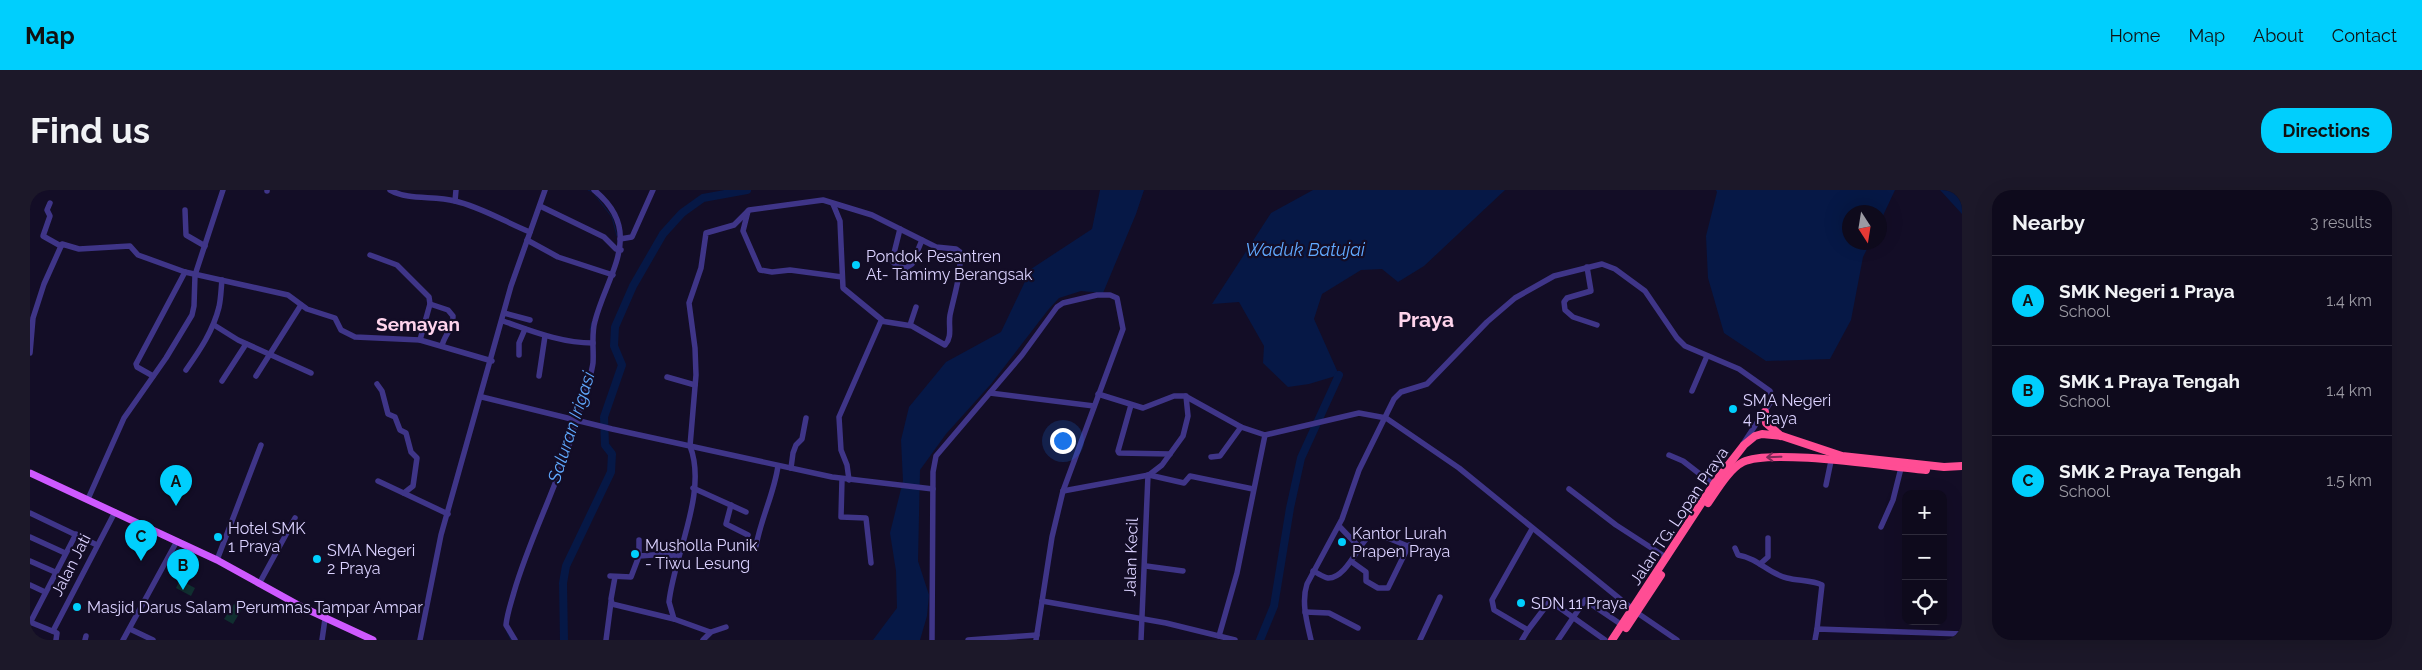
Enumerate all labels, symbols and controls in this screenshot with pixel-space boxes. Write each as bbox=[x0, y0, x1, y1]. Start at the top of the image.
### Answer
text: Map bbox=[25, 21, 75, 50]
text: Home bbox=[2109, 25, 2160, 46]
text: Map bbox=[2188, 25, 2225, 46]
text: About bbox=[2253, 25, 2304, 46]
text: Contact bbox=[2332, 25, 2397, 46]
button: Directions bbox=[2261, 108, 2392, 153]
text: Find us bbox=[30, 110, 150, 151]
north arrow bbox=[1842, 205, 1887, 250]
text: Nearby bbox=[2012, 210, 2085, 235]
text: 3 results bbox=[2310, 213, 2372, 232]
water label: Waduk Batujai bbox=[1245, 239, 1366, 260]
place label: Pondok Pesantren At- Tamimy Berangsak bbox=[866, 247, 1033, 284]
marker: Pondok Pesantren At- Tamimy Berangsak bbox=[850, 259, 862, 271]
text: SMK Negeri 1 Praya bbox=[2059, 280, 2235, 302]
text: A bbox=[2023, 291, 2033, 310]
text: 1.4 km bbox=[2326, 291, 2372, 310]
text: School bbox=[2059, 302, 2110, 321]
district label: Praya bbox=[1398, 307, 1454, 332]
district label: Semayan bbox=[376, 313, 460, 335]
water label: Saluran Irigasi bbox=[543, 368, 599, 486]
text: SMK 1 Praya Tengah bbox=[2059, 370, 2240, 392]
text: B bbox=[2023, 381, 2033, 400]
text: 1.4 km bbox=[2326, 381, 2372, 400]
place label: SMA Negeri 4 Praya bbox=[1743, 391, 1831, 428]
text: School bbox=[2059, 392, 2110, 411]
marker: SMA Negeri 4 Praya bbox=[1727, 403, 1739, 415]
your location bbox=[1050, 428, 1076, 454]
street label: Jalan TG. Lopan Praya bbox=[1626, 444, 1732, 588]
one-way arrow bbox=[1766, 452, 1782, 461]
text: SMK 2 Praya Tengah bbox=[2059, 460, 2241, 482]
pin: A bbox=[160, 465, 192, 506]
text: C bbox=[2023, 471, 2033, 490]
text: 1.5 km bbox=[2326, 471, 2372, 490]
text: School bbox=[2059, 482, 2110, 501]
map controls bbox=[1902, 490, 1947, 625]
button: + bbox=[1902, 490, 1947, 535]
street label: Jalan Kecil bbox=[1120, 517, 1142, 597]
place label: Hotel SMK 1 Praya bbox=[228, 519, 306, 556]
pin: C bbox=[125, 520, 157, 561]
place label: Kantor Lurah Prapen Praya bbox=[1352, 524, 1450, 561]
street label: Jalan Jati bbox=[47, 531, 95, 599]
marker: Hotel SMK 1 Praya bbox=[212, 531, 224, 543]
button: − bbox=[1902, 535, 1947, 580]
place label: Musholla Punik - Tiwu Lesung bbox=[645, 536, 758, 573]
marker: Kantor Lurah Prapen Praya bbox=[1336, 536, 1348, 548]
place label: SMA Negeri 2 Praya bbox=[327, 541, 415, 578]
marker: Musholla Punik - Tiwu Lesung bbox=[629, 548, 641, 560]
pin: B bbox=[167, 549, 199, 590]
marker: SMA Negeri 2 Praya bbox=[311, 553, 323, 565]
button: locate bbox=[1902, 580, 1947, 625]
place label: SDN 11 Praya bbox=[1531, 594, 1628, 613]
marker: SDN 11 Praya bbox=[1515, 597, 1527, 609]
place label: Masjid Darus Salam Perumnas Tampar Ampar bbox=[87, 598, 423, 617]
marker: Masjid Darus Salam Perumnas Tampar Ampar bbox=[71, 601, 83, 613]

